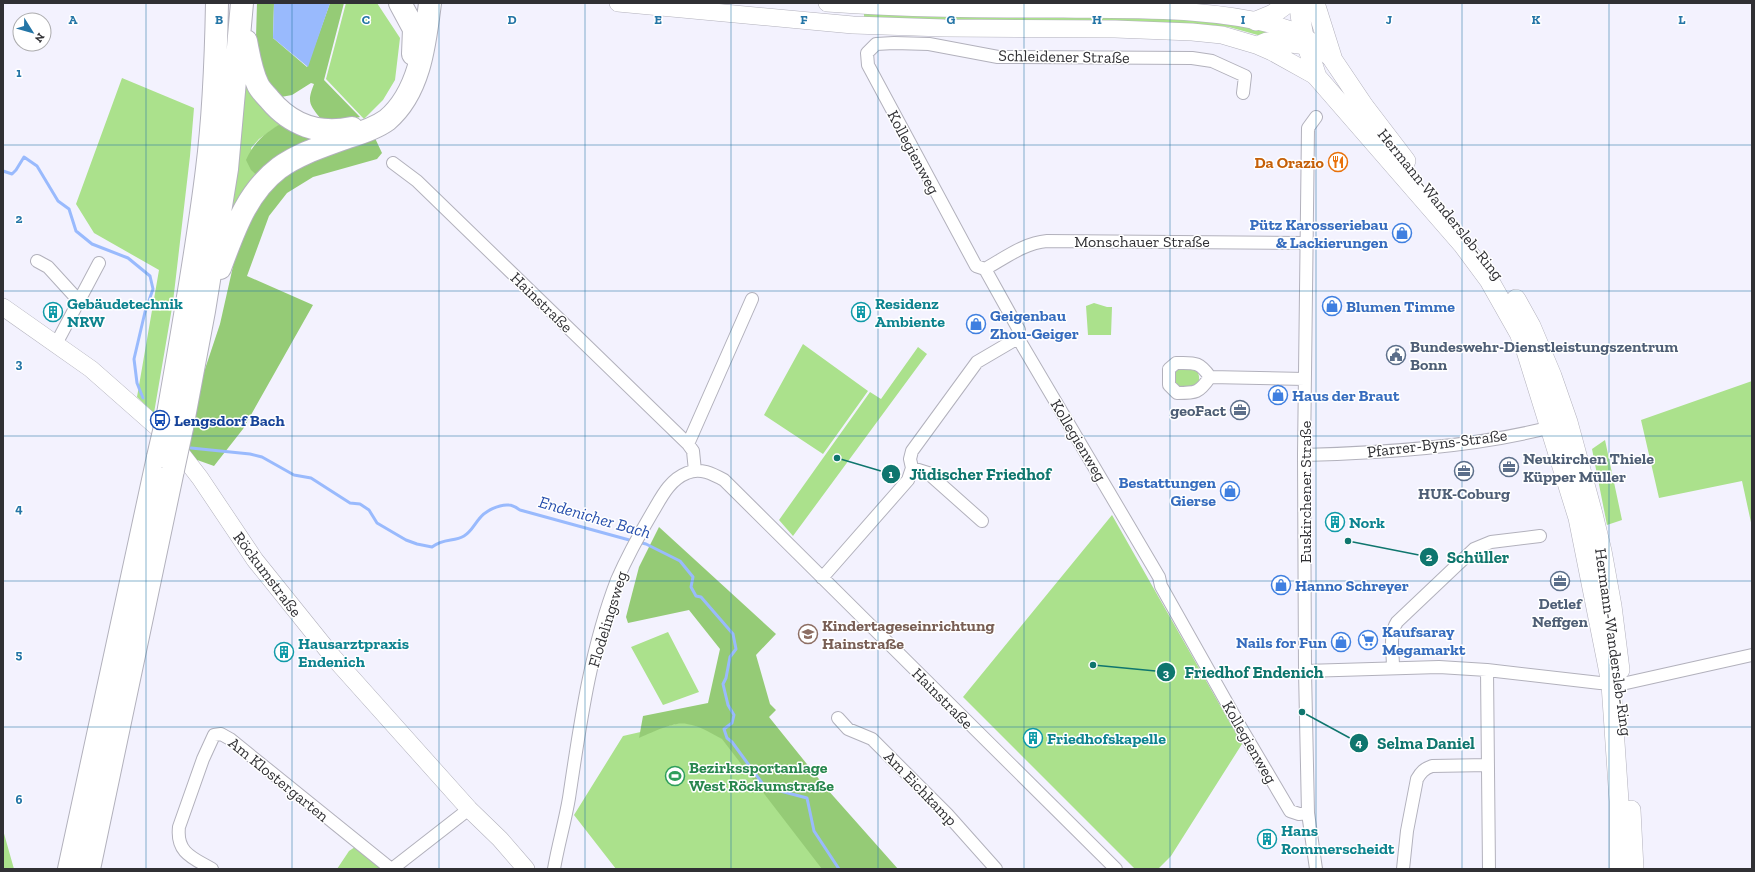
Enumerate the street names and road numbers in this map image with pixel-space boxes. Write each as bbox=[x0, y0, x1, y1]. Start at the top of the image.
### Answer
street label: Schleidener Straße bbox=[998, 46, 1130, 67]
street label: Kollegienweg bbox=[884, 107, 944, 198]
street label: Hermann-Wandersleb-Ring bbox=[1374, 125, 1508, 284]
street label: Monschauer Straße bbox=[1074, 232, 1210, 251]
street label: Hainstraße bbox=[507, 268, 577, 337]
street label: Kollegienweg bbox=[1047, 396, 1111, 485]
street label: Euskirchener Straße bbox=[1296, 421, 1315, 563]
street label: Pfarrer-Byns-Straße bbox=[1366, 425, 1508, 462]
street label: Röckumstraße bbox=[229, 528, 306, 621]
street label: Hermann-Wandersleb-Ring bbox=[1591, 547, 1636, 737]
street label: Flodelingsweg bbox=[584, 568, 631, 670]
street label: Hainstraße bbox=[908, 664, 977, 733]
street label: Kollegienweg bbox=[1218, 698, 1281, 787]
street label: Am Klostergarten bbox=[225, 733, 333, 826]
street label: Am Eichkamp bbox=[880, 747, 961, 830]

